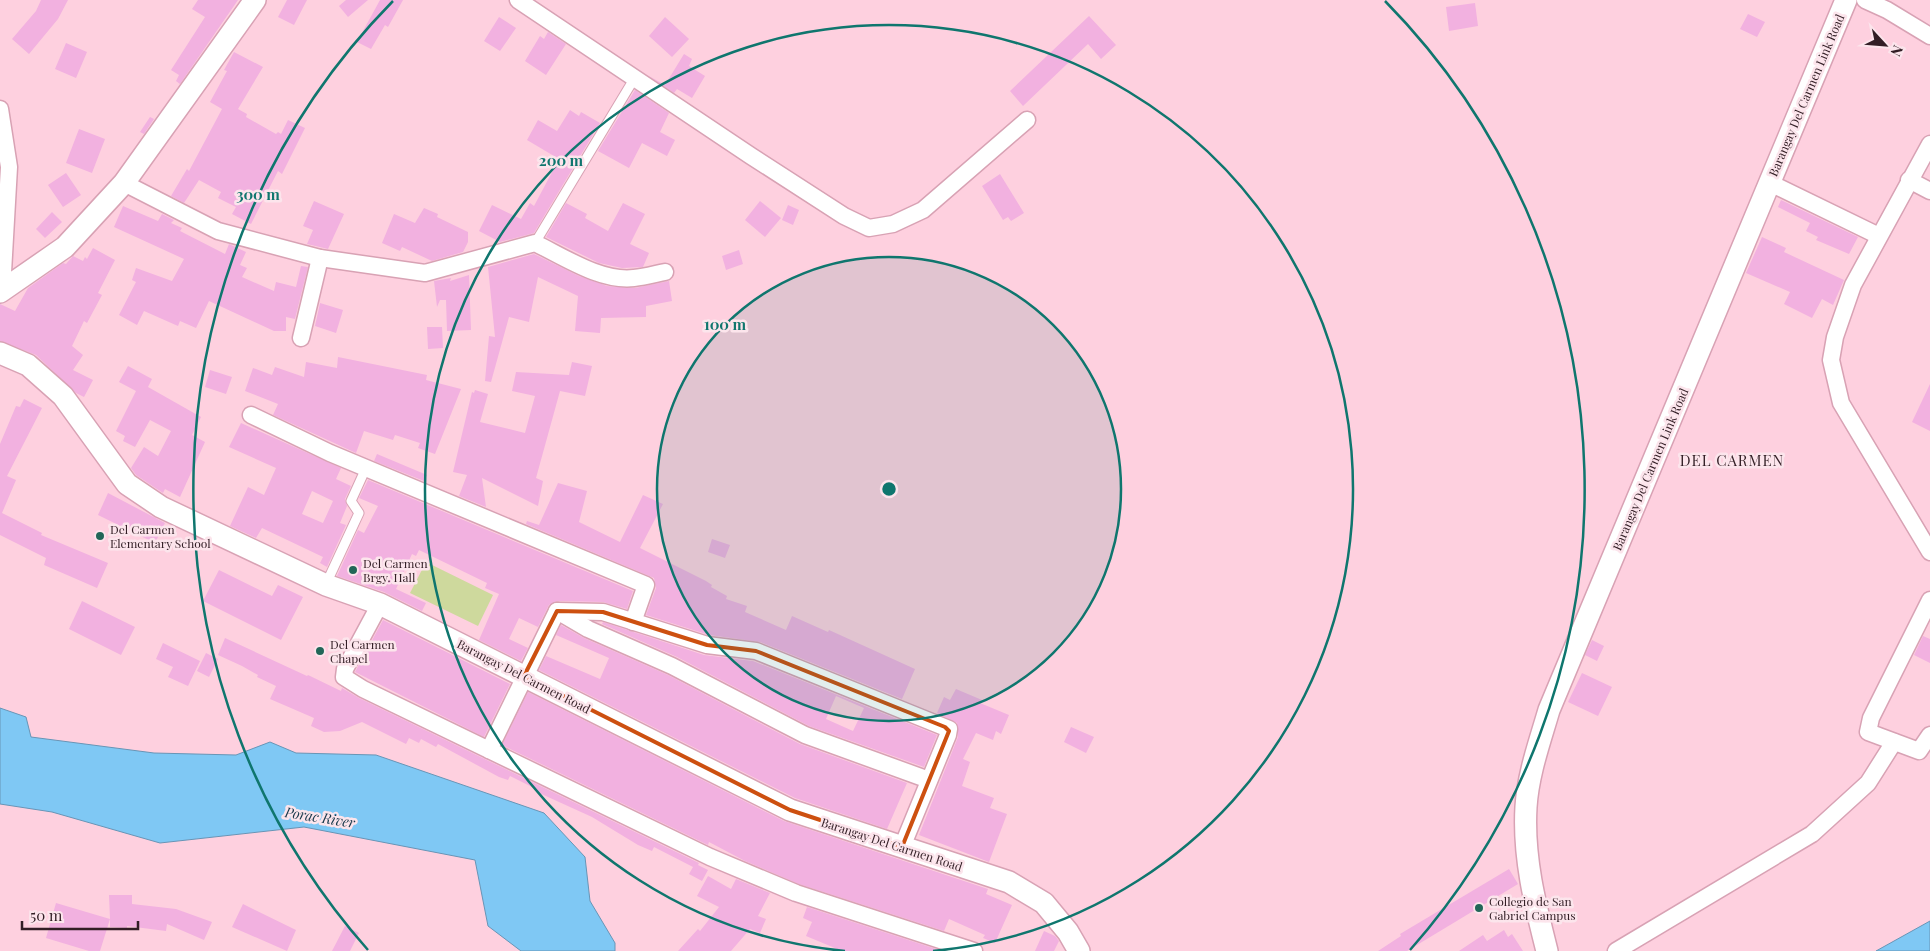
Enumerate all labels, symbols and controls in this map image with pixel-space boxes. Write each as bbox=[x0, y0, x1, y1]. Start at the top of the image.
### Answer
street label: Barangay Del Carmen Link Road bbox=[1764, 11, 1848, 179]
north arrow bbox=[1860, 20, 1910, 70]
text: N bbox=[1886, 42, 1908, 60]
text: 200 m bbox=[539, 150, 584, 170]
text: 300 m bbox=[236, 184, 280, 204]
text: 100 m bbox=[704, 314, 747, 334]
street label: Barangay Del Carmen Link Road bbox=[1608, 385, 1692, 553]
district label: DEL CARMEN bbox=[1680, 450, 1784, 470]
centre of rings bbox=[880, 480, 898, 498]
place label: Del Carmen Elementary School bbox=[110, 521, 211, 551]
marker: Del Carmen Elementary School bbox=[94, 530, 106, 542]
place label: Del Carmen Brgy. Hall bbox=[363, 555, 428, 585]
marker: Del Carmen Brgy. Hall bbox=[347, 564, 359, 576]
street label: Barangay Del Carmen Road bbox=[455, 635, 593, 717]
place label: Del Carmen Chapel bbox=[330, 636, 395, 666]
marker: Del Carmen Chapel bbox=[314, 645, 326, 657]
water label: Porac River bbox=[283, 802, 357, 832]
street label: Barangay Del Carmen Road bbox=[819, 814, 965, 874]
place label: Collegio de San Gabriel Campus bbox=[1489, 893, 1576, 923]
scale bar bbox=[22, 898, 139, 930]
marker: Collegio de San Gabriel Campus bbox=[1473, 902, 1485, 914]
text: 50 m bbox=[30, 905, 63, 925]

